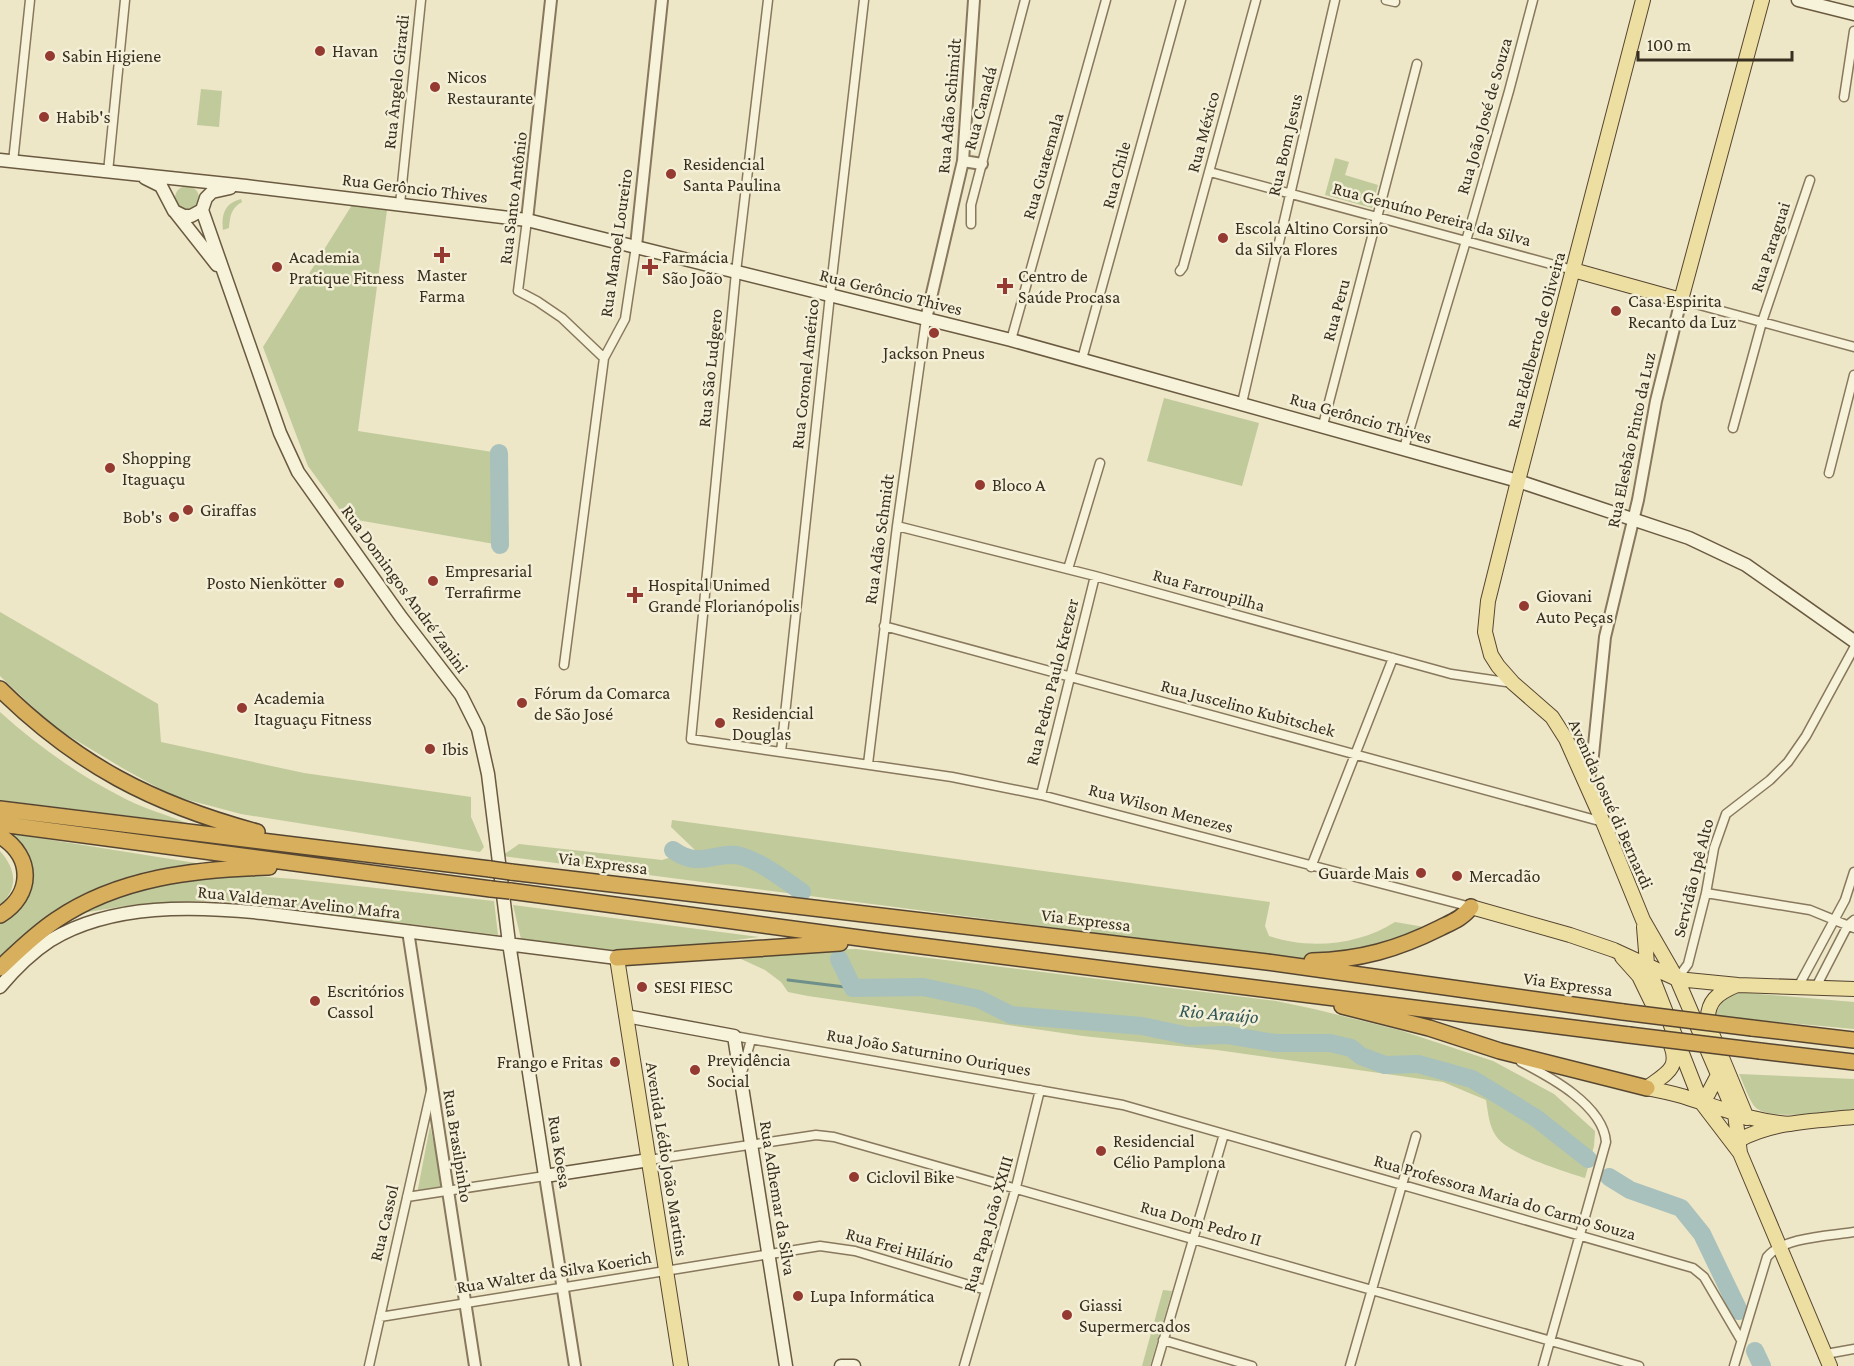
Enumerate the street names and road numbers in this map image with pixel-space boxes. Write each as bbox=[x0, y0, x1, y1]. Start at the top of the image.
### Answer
street label: Rua Ângelo Girardi bbox=[379, 13, 413, 150]
street label: Rua João José de Souza bbox=[1452, 35, 1516, 197]
street label: Rua Adão Schimidt bbox=[933, 36, 965, 175]
street label: Rua Canadá bbox=[959, 64, 1001, 152]
street label: Rua México bbox=[1183, 89, 1223, 175]
street label: Rua Bom Jesus bbox=[1263, 92, 1307, 198]
street label: Rua Guatemala bbox=[1018, 110, 1068, 222]
street label: Rua Santo Antônio bbox=[495, 130, 531, 265]
street label: Rua Chile bbox=[1097, 139, 1135, 211]
street label: Rua Manoel Loureiro bbox=[596, 167, 636, 319]
street label: Rua Gerôncio Thives bbox=[341, 169, 489, 207]
street label: Rua Genuíno Pereira da Silva bbox=[1331, 178, 1533, 250]
street label: Rua Paraguai bbox=[1746, 199, 1794, 295]
street label: Rua Edelberto de Oliveira bbox=[1503, 250, 1569, 430]
street label: Rua Gerôncio Thives bbox=[817, 265, 965, 319]
street label: Rua Peru bbox=[1318, 276, 1354, 343]
street label: Rua Coronel Américo bbox=[787, 298, 823, 450]
street label: Rua São Ludgero bbox=[694, 308, 726, 428]
street label: Rua Elesbão Pinto da Luz bbox=[1603, 350, 1659, 530]
street label: Rua Gerôncio Thives bbox=[1288, 388, 1434, 448]
street label: Rua Adão Schmidt bbox=[860, 472, 898, 605]
street label: Rua Domingos André Zanini bbox=[338, 501, 473, 677]
street label: Rua Farroupilha bbox=[1151, 564, 1267, 616]
street label: Rua Pedro Paulo Kretzer bbox=[1022, 596, 1083, 767]
street label: Rua Juscelino Kubitschek bbox=[1159, 675, 1338, 741]
street label: Avenida Josué di Bernardi bbox=[1565, 716, 1658, 892]
street label: Rua Wilson Menezes bbox=[1087, 779, 1235, 837]
street label: Servidão Ipê Alto bbox=[1669, 816, 1717, 940]
street label: Via Expressa bbox=[557, 848, 649, 878]
street label: Rua Valdemar Avelino Mafra bbox=[197, 881, 401, 923]
street label: Via Expressa bbox=[1040, 905, 1132, 935]
street label: Via Expressa bbox=[1522, 968, 1614, 1000]
street label: Rua João Saturnino Ouriques bbox=[825, 1024, 1033, 1080]
street label: Avenida Lédio João Martins bbox=[642, 1060, 692, 1258]
street label: Rua Brasilpinho bbox=[439, 1088, 477, 1204]
street label: Rua Koesa bbox=[544, 1114, 576, 1190]
street label: Rua Adhemar da Silva bbox=[756, 1119, 800, 1277]
street label: Rua Professora Maria do Carmo Souza bbox=[1372, 1150, 1638, 1244]
street label: Rua Papa João XXIII bbox=[959, 1153, 1017, 1295]
street label: Rua Cassol bbox=[366, 1183, 403, 1263]
street label: Rua Dom Pedro II bbox=[1138, 1196, 1264, 1250]
street label: Rua Frei Hilário bbox=[844, 1223, 956, 1273]
street label: Rua Walter da Silva Koerich bbox=[455, 1247, 653, 1297]

